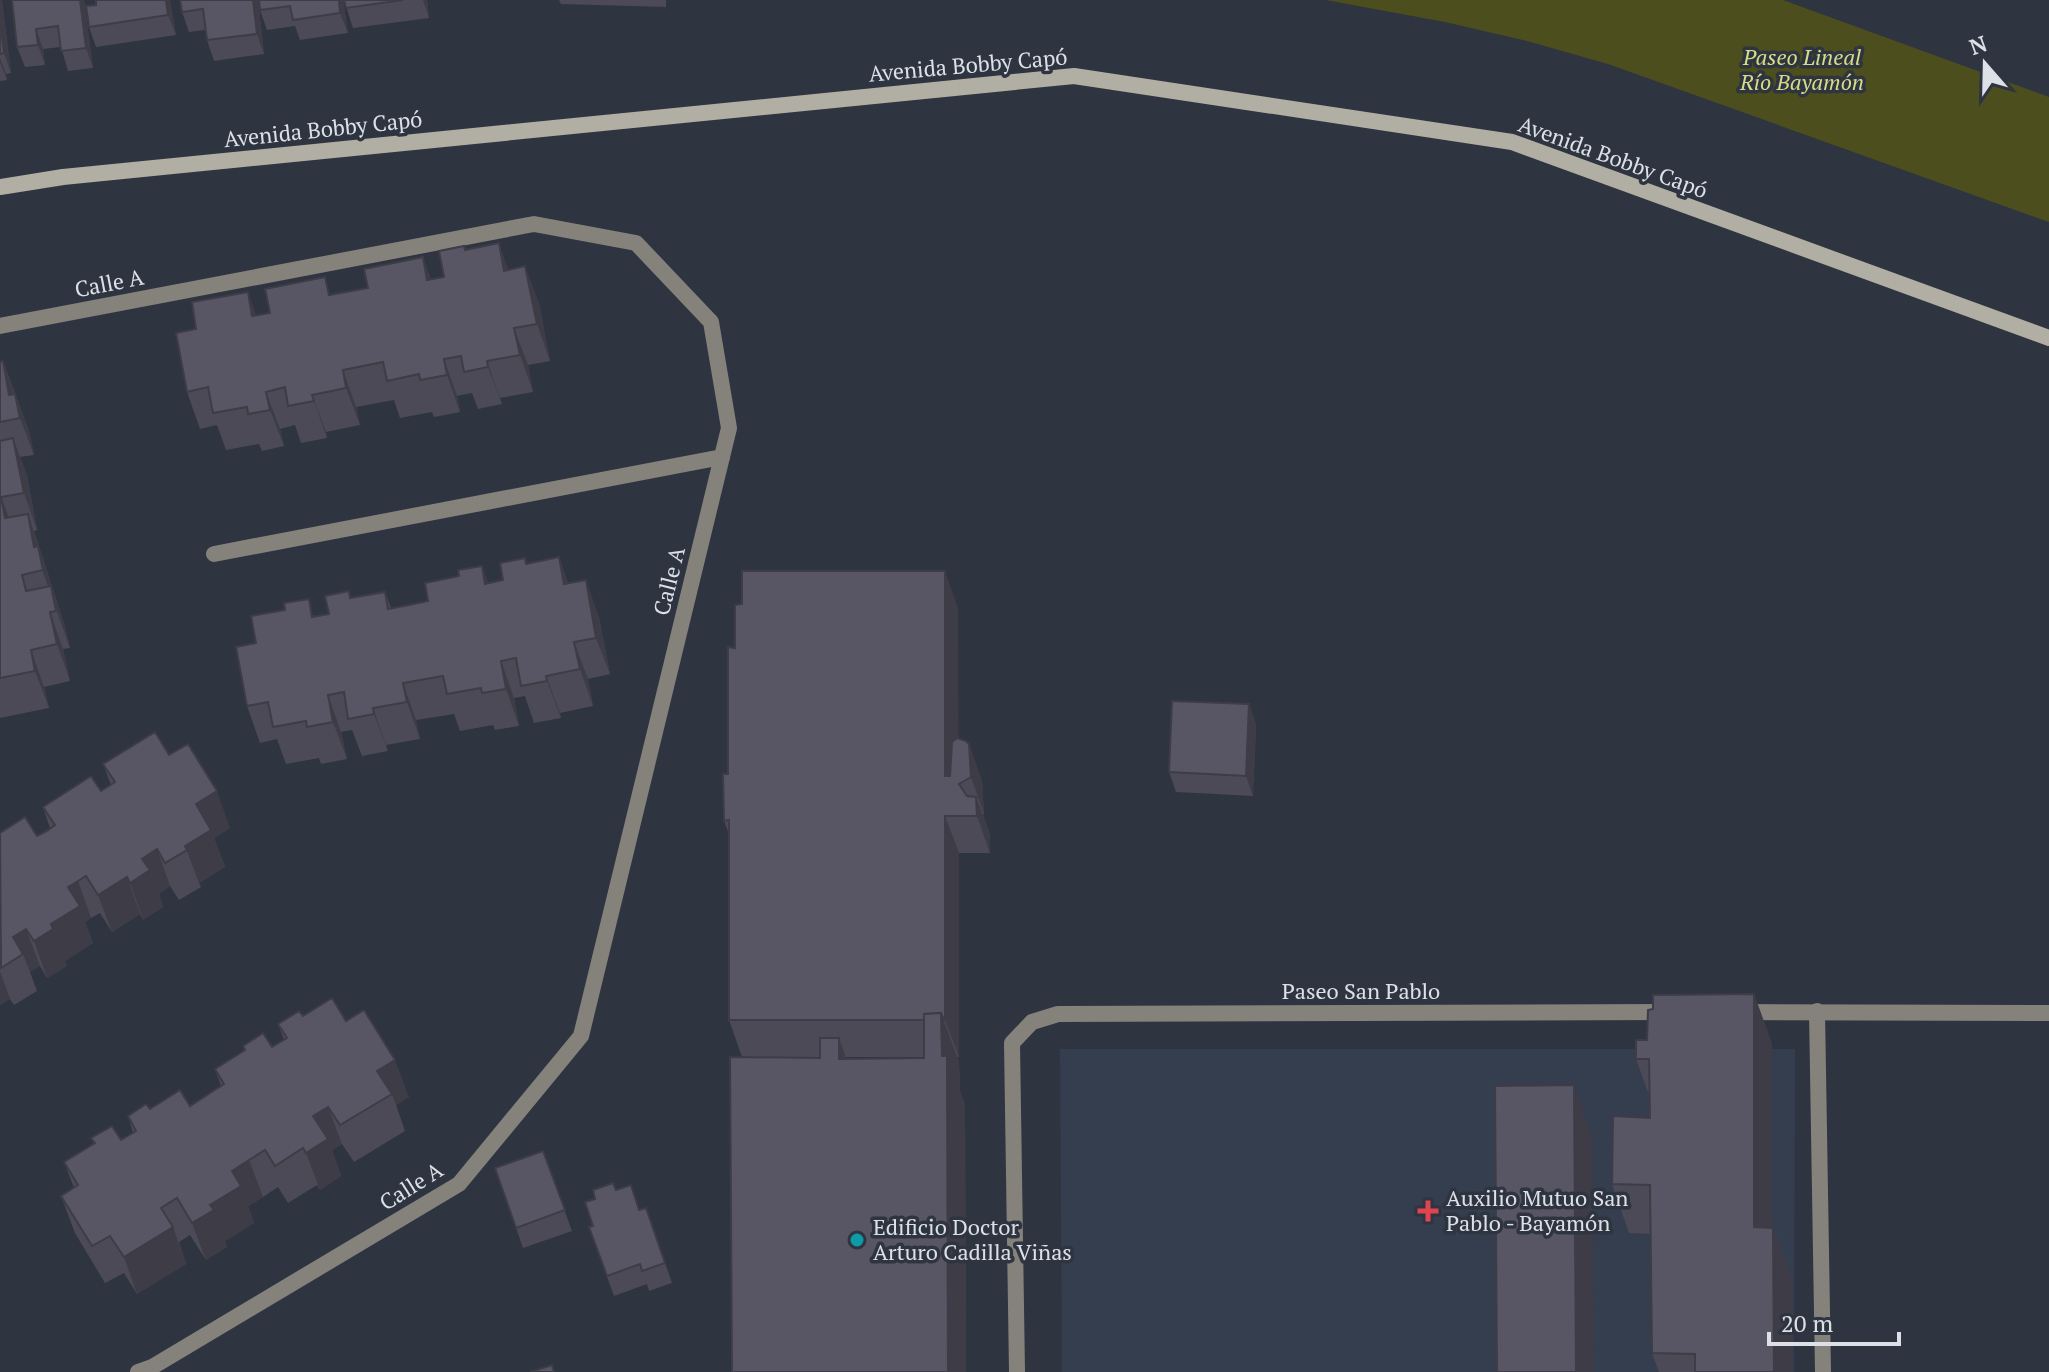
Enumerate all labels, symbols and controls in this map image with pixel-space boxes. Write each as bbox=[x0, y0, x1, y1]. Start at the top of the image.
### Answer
north arrow bbox=[1945, 24, 2025, 104]
text: N bbox=[1965, 28, 1991, 61]
street label: Avenida Bobby Capó bbox=[867, 41, 1068, 88]
park label: Paseo Lineal Río Bayamón bbox=[1739, 42, 1864, 96]
street label: Avenida Bobby Capó bbox=[222, 104, 424, 153]
street label: Avenida Bobby Capó bbox=[1515, 109, 1712, 204]
street label: Calle A bbox=[72, 261, 147, 303]
street label: Calle A bbox=[646, 543, 691, 618]
street label: Paseo San Pablo bbox=[1282, 976, 1440, 1005]
street label: Calle A bbox=[374, 1154, 449, 1216]
place label: Auxilio Mutuo San Pablo - Bayamón bbox=[1446, 1183, 1628, 1237]
marker: Auxilio Mutuo San Pablo - Bayamón bbox=[1417, 1200, 1439, 1222]
place label: Edificio Doctor Arturo Cadilla Viñas bbox=[873, 1212, 1072, 1266]
marker: Edificio Doctor Arturo Cadilla Viñas bbox=[848, 1231, 866, 1249]
scale bar bbox=[1769, 1296, 1899, 1346]
text: 20 m bbox=[1781, 1307, 1833, 1339]

